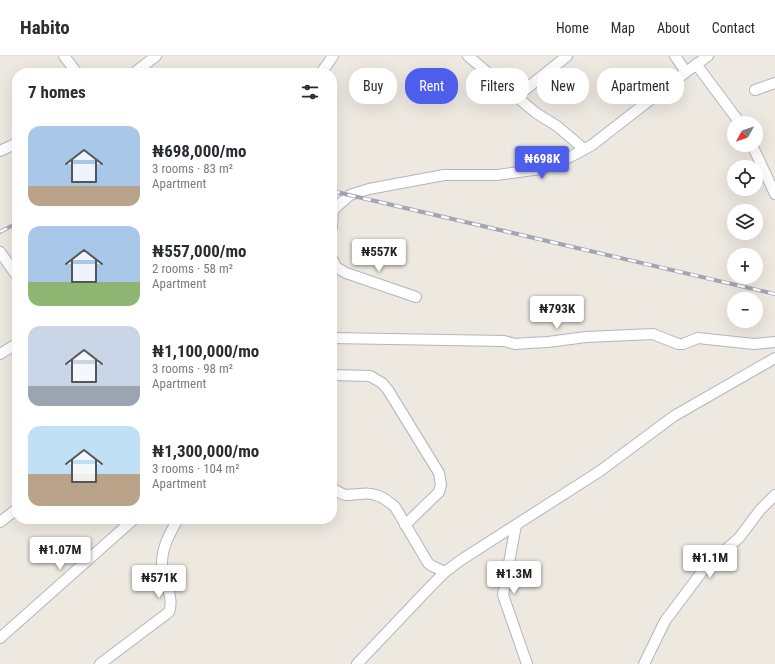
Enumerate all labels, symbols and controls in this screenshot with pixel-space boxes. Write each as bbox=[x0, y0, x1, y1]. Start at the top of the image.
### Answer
text: Habito bbox=[20, 16, 70, 39]
text: Home bbox=[556, 20, 589, 36]
text: Map bbox=[611, 20, 635, 36]
text: About bbox=[657, 20, 690, 36]
text: Contact bbox=[712, 20, 755, 36]
chip: Buy bbox=[349, 68, 397, 104]
chip: Rent bbox=[405, 68, 458, 104]
chip: Filters bbox=[466, 68, 529, 104]
chip: New bbox=[537, 68, 589, 104]
chip: Apartment bbox=[597, 68, 684, 104]
icon: filters bbox=[299, 81, 321, 103]
text: 7 homes bbox=[28, 82, 86, 102]
north arrow bbox=[727, 116, 763, 152]
map controls bbox=[727, 116, 763, 328]
text: ₦698,000/mo bbox=[152, 141, 247, 161]
icon: home bbox=[60, 142, 108, 190]
pin: ₦698K bbox=[514, 146, 570, 180]
text: ₦698K bbox=[524, 151, 560, 166]
button: locate bbox=[727, 160, 763, 196]
text: 3 rooms · 83 m² bbox=[152, 161, 233, 176]
text: Apartment bbox=[152, 176, 206, 191]
button: layers bbox=[727, 204, 763, 240]
pin: ₦557K bbox=[351, 239, 407, 273]
text: ₦557,000/mo bbox=[152, 241, 247, 261]
icon: home bbox=[60, 242, 108, 290]
text: ₦557K bbox=[361, 244, 397, 259]
button: + bbox=[727, 248, 763, 284]
text: 2 rooms · 58 m² bbox=[152, 261, 233, 276]
text: Apartment bbox=[152, 276, 206, 291]
button: − bbox=[727, 292, 763, 328]
pin: ₦793K bbox=[529, 296, 585, 330]
text: ₦793K bbox=[539, 301, 575, 316]
text: ₦1,100,000/mo bbox=[152, 341, 259, 361]
icon: home bbox=[60, 342, 108, 390]
text: 3 rooms · 98 m² bbox=[152, 361, 233, 376]
text: Apartment bbox=[152, 376, 206, 391]
text: ₦1,300,000/mo bbox=[152, 441, 259, 461]
icon: home bbox=[60, 442, 108, 490]
text: 3 rooms · 104 m² bbox=[152, 461, 239, 476]
text: Apartment bbox=[152, 476, 206, 491]
pin: ₦1.07M bbox=[27, 537, 93, 571]
text: ₦1.07M bbox=[39, 542, 81, 557]
pin: ₦1.1M bbox=[682, 545, 738, 579]
text: ₦1.1M bbox=[692, 550, 728, 565]
pin: ₦1.3M bbox=[486, 561, 542, 595]
pin: ₦571K bbox=[131, 565, 187, 599]
text: ₦1.3M bbox=[496, 566, 532, 581]
text: ₦571K bbox=[141, 570, 177, 585]

